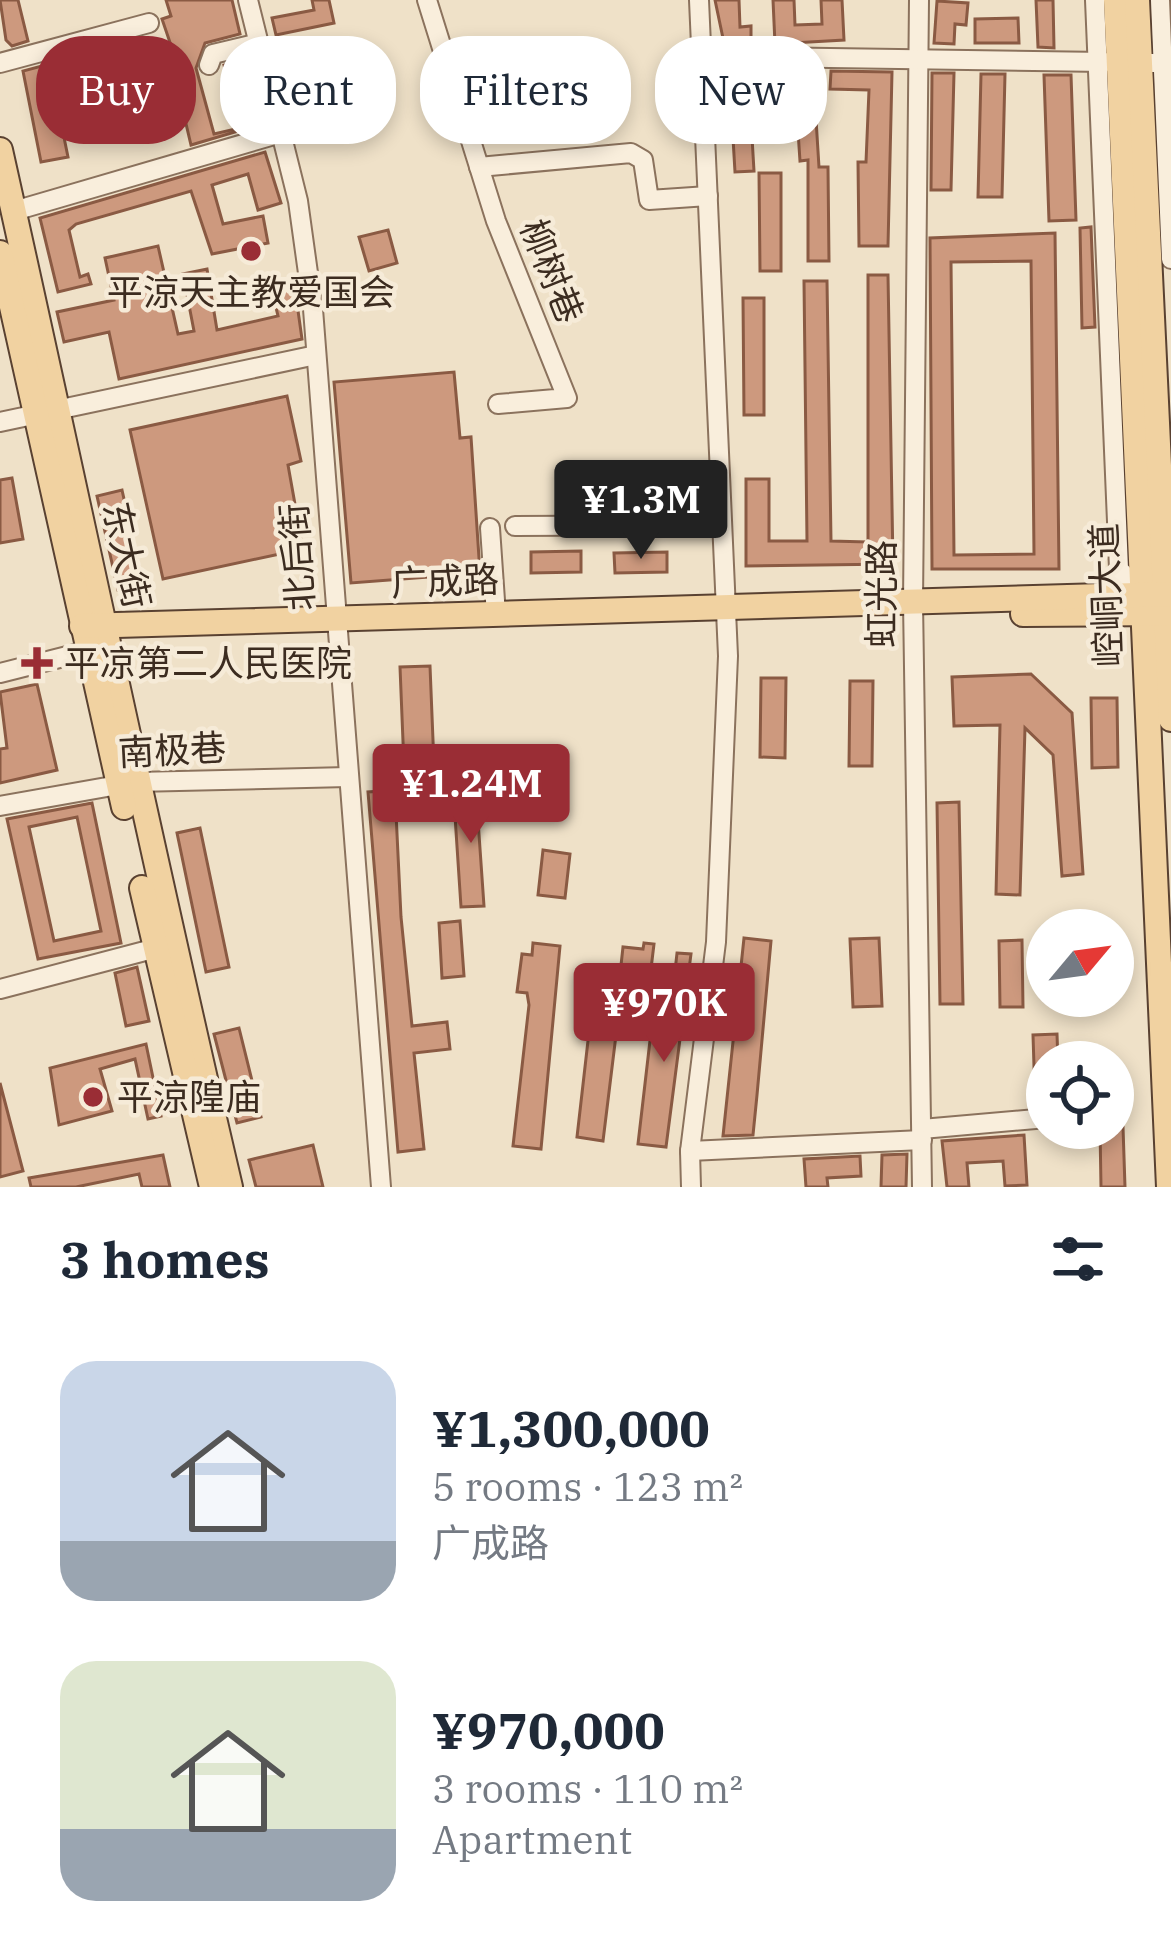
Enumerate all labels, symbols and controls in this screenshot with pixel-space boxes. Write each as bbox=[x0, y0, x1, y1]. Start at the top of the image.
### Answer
chip: Buy bbox=[36, 36, 196, 144]
chip: Rent bbox=[220, 36, 396, 144]
chip: Filters bbox=[420, 36, 631, 144]
chip: New bbox=[655, 36, 827, 144]
street label: 柳树巷 bbox=[510, 212, 594, 330]
marker: 平涼天主教爱国会 bbox=[238, 238, 264, 264]
place label: 平涼天主教爱国会 bbox=[107, 268, 395, 315]
pin: ¥1.3M bbox=[557, 460, 725, 562]
text: ¥1.3M bbox=[581, 473, 701, 524]
street label: 东大街 bbox=[93, 497, 162, 613]
street label: 北后街 bbox=[269, 502, 324, 613]
street label: 崆峒大道 bbox=[1080, 522, 1131, 668]
street label: 虹光路 bbox=[857, 540, 904, 648]
street label: 广成路 bbox=[390, 555, 500, 606]
place label: 平凉第二人民医院 bbox=[64, 639, 352, 686]
marker: 平凉第二人民医院 bbox=[21, 647, 53, 679]
street label: 南极巷 bbox=[117, 723, 227, 776]
pin: ¥1.24M bbox=[373, 744, 569, 846]
text: ¥1.24M bbox=[400, 757, 542, 808]
north arrow bbox=[1026, 909, 1134, 1017]
map controls bbox=[1026, 909, 1134, 1149]
pin: ¥970K bbox=[580, 963, 748, 1065]
text: ¥970K bbox=[601, 976, 727, 1027]
button: locate bbox=[1026, 1041, 1134, 1149]
place label: 平涼隍庙 bbox=[117, 1073, 261, 1120]
marker: 平涼隍庙 bbox=[80, 1084, 106, 1110]
text: 3 homes bbox=[60, 1226, 270, 1292]
icon: filters bbox=[1045, 1226, 1111, 1292]
text: ¥1,300,000 bbox=[432, 1395, 710, 1461]
icon: home bbox=[156, 1409, 300, 1553]
text: 5 rooms · 123 m² bbox=[432, 1461, 743, 1512]
text: 广成路 bbox=[432, 1517, 549, 1568]
text: ¥970,000 bbox=[432, 1697, 665, 1763]
icon: home bbox=[156, 1709, 300, 1853]
text: 3 rooms · 110 m² bbox=[432, 1763, 743, 1814]
text: Apartment bbox=[432, 1814, 632, 1865]

